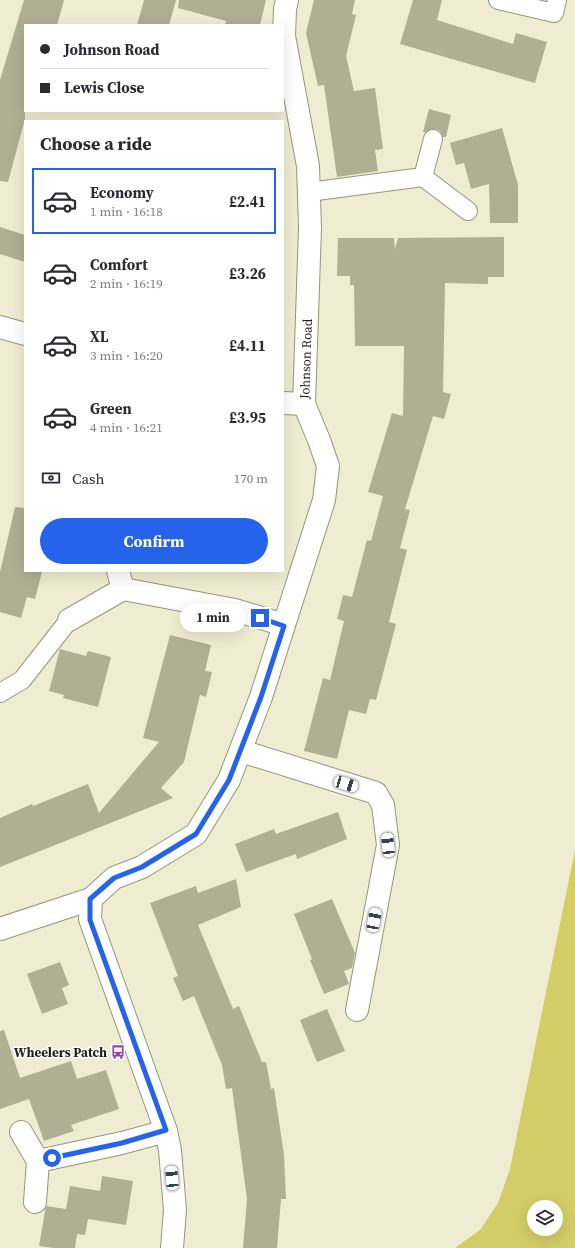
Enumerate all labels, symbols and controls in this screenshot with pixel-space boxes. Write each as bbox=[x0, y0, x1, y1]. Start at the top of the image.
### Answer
text: Johnson Road bbox=[64, 39, 159, 60]
text: Lewis Close bbox=[64, 77, 144, 98]
text: Choose a ride bbox=[40, 131, 152, 156]
text: Economy bbox=[90, 182, 154, 203]
icon: car bbox=[42, 183, 78, 219]
text: £2.41 bbox=[229, 191, 266, 212]
text: 1 min · 16:18 bbox=[90, 203, 163, 220]
text: Comfort bbox=[90, 254, 148, 275]
icon: car bbox=[42, 255, 78, 291]
text: £3.26 bbox=[229, 263, 266, 284]
text: 2 min · 16:19 bbox=[90, 275, 163, 292]
street label: Johnson Road bbox=[296, 318, 316, 400]
text: XL bbox=[90, 326, 109, 347]
icon: car bbox=[42, 327, 78, 363]
text: £4.11 bbox=[229, 335, 266, 356]
text: 3 min · 16:20 bbox=[90, 347, 163, 364]
text: Green bbox=[90, 398, 132, 419]
icon: car bbox=[42, 399, 78, 435]
text: £3.95 bbox=[229, 407, 266, 428]
text: 4 min · 16:21 bbox=[90, 419, 163, 436]
icon: cash bbox=[40, 467, 62, 489]
text: Cash bbox=[72, 468, 104, 489]
text: 170 m bbox=[234, 470, 268, 487]
button: Confirm bbox=[40, 518, 268, 564]
callout: 1 min bbox=[180, 604, 246, 632]
text: 1 min bbox=[196, 609, 230, 626]
route end bbox=[251, 609, 269, 627]
car bbox=[333, 775, 359, 793]
car bbox=[381, 832, 395, 858]
car bbox=[366, 907, 382, 933]
place label: Wheelers Patch bbox=[14, 1044, 107, 1061]
bus stop icon: Wheelers Patch bbox=[110, 1044, 126, 1060]
route start bbox=[43, 1149, 61, 1167]
car bbox=[165, 1166, 179, 1190]
map controls bbox=[527, 1200, 563, 1236]
button: layers bbox=[527, 1200, 563, 1236]

